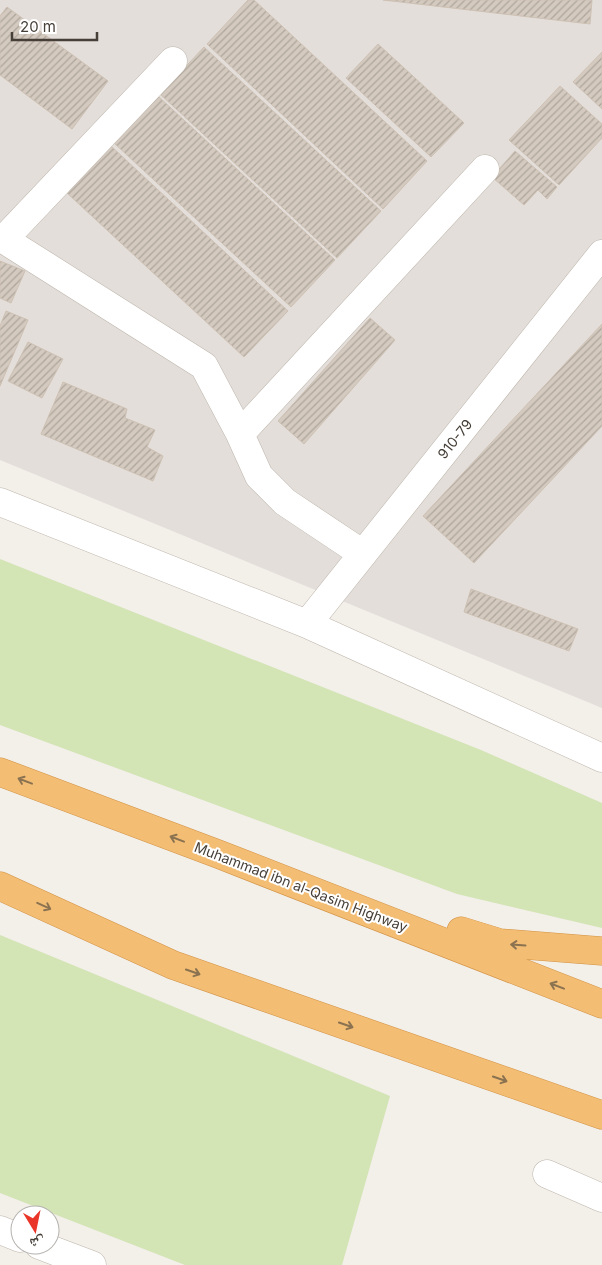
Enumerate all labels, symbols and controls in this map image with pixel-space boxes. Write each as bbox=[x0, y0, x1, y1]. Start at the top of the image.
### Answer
scale bar bbox=[12, 10, 98, 42]
text: 20 m bbox=[20, 17, 56, 36]
street label: 910-79 bbox=[434, 416, 476, 462]
one-way arrow bbox=[18, 776, 33, 785]
one-way arrow bbox=[170, 834, 185, 843]
street label: Muhammad ibn al-Qasim Highway bbox=[192, 838, 410, 935]
one-way arrow bbox=[36, 902, 51, 911]
one-way arrow bbox=[511, 940, 527, 949]
one-way arrow bbox=[185, 968, 200, 977]
one-way arrow bbox=[549, 981, 565, 990]
one-way arrow bbox=[338, 1021, 354, 1030]
one-way arrow bbox=[491, 1075, 507, 1084]
north arrow bbox=[10, 1205, 60, 1255]
text: ش bbox=[28, 1233, 46, 1253]

